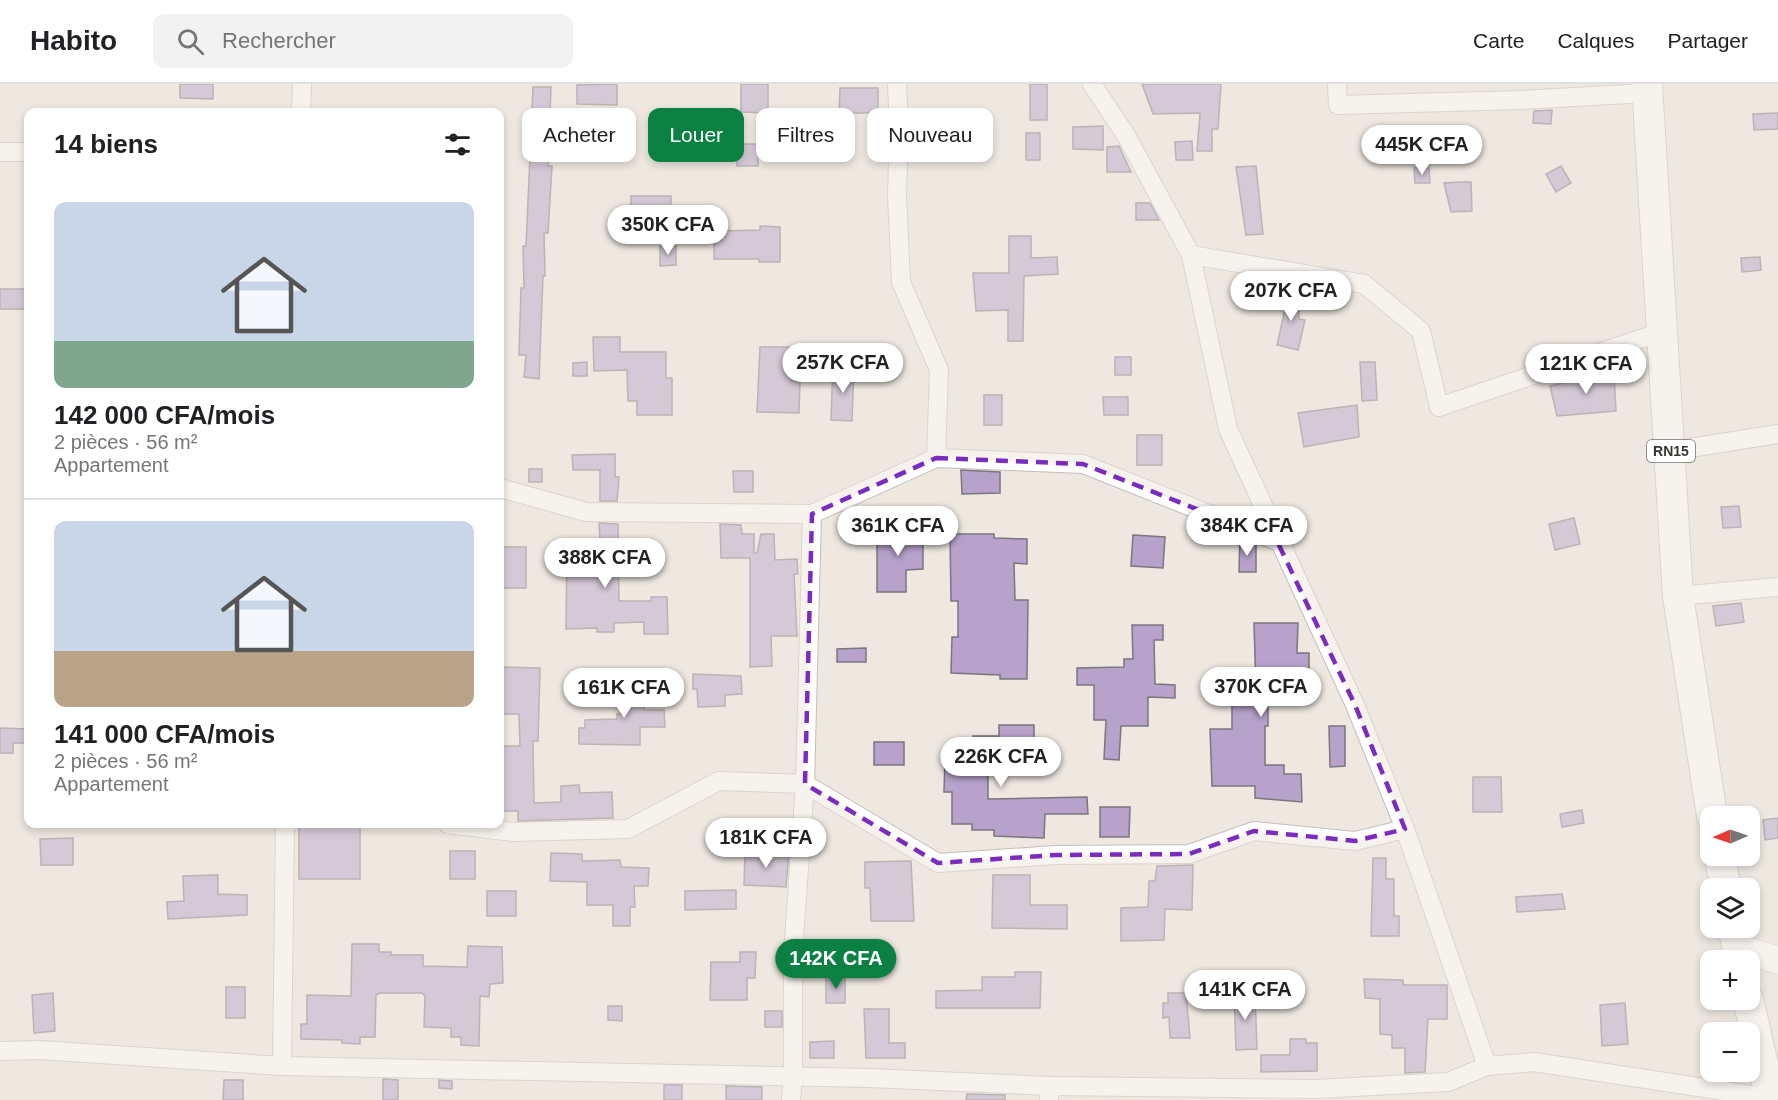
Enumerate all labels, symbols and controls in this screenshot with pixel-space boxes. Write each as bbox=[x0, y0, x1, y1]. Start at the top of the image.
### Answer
search box bbox=[153, 14, 573, 68]
text: Habito bbox=[30, 25, 117, 56]
icon: search bbox=[174, 25, 207, 58]
text: Rechercher bbox=[222, 28, 336, 53]
text: Carte bbox=[1473, 29, 1524, 52]
text: Calques bbox=[1557, 29, 1634, 52]
text: Partager bbox=[1667, 29, 1748, 52]
chip: Acheter bbox=[522, 108, 636, 162]
chip: Louer bbox=[648, 108, 744, 162]
chip: Filtres bbox=[756, 108, 855, 162]
chip: Nouveau bbox=[867, 108, 993, 162]
pin: 445K CFA bbox=[1360, 125, 1484, 176]
icon: filters bbox=[441, 128, 474, 161]
text: 14 biens bbox=[54, 129, 158, 159]
text: 445K CFA bbox=[1375, 133, 1469, 155]
pin: 350K CFA bbox=[606, 205, 730, 256]
text: 350K CFA bbox=[621, 213, 715, 235]
icon: home bbox=[210, 241, 318, 349]
pin: 207K CFA bbox=[1229, 271, 1353, 322]
text: 207K CFA bbox=[1244, 279, 1338, 301]
pin: 257K CFA bbox=[781, 343, 905, 394]
pin: 121K CFA bbox=[1524, 344, 1648, 395]
text: 257K CFA bbox=[796, 351, 890, 373]
text: 121K CFA bbox=[1539, 352, 1633, 374]
text: 142 000 CFA/mois bbox=[54, 400, 275, 430]
text: 2 pièces · 56 m² bbox=[54, 431, 197, 453]
road number: RN15 bbox=[1647, 440, 1695, 462]
text: Appartement bbox=[54, 454, 169, 476]
pin: 361K CFA bbox=[836, 506, 960, 557]
pin: 384K CFA bbox=[1185, 506, 1309, 557]
text: 361K CFA bbox=[851, 514, 945, 536]
text: 384K CFA bbox=[1200, 514, 1294, 536]
pin: 388K CFA bbox=[543, 538, 667, 589]
text: 388K CFA bbox=[558, 546, 652, 568]
icon: home bbox=[210, 560, 318, 668]
pin: 370K CFA bbox=[1199, 667, 1323, 718]
pin: 161K CFA bbox=[562, 668, 686, 719]
text: 370K CFA bbox=[1214, 675, 1308, 697]
text: 161K CFA bbox=[577, 676, 671, 698]
text: 141 000 CFA/mois bbox=[54, 719, 275, 749]
pin: 226K CFA bbox=[939, 737, 1063, 788]
text: 226K CFA bbox=[954, 745, 1048, 767]
text: 2 pièces · 56 m² bbox=[54, 750, 197, 772]
text: Appartement bbox=[54, 773, 169, 795]
north arrow bbox=[1700, 806, 1760, 866]
map controls bbox=[1700, 806, 1760, 1082]
pin: 181K CFA bbox=[704, 818, 828, 869]
text: 181K CFA bbox=[719, 826, 813, 848]
button: layers bbox=[1700, 878, 1760, 938]
pin: 142K CFA bbox=[774, 939, 898, 990]
text: 142K CFA bbox=[789, 947, 883, 969]
button: + bbox=[1700, 950, 1760, 1010]
pin: 141K CFA bbox=[1183, 970, 1307, 1021]
text: 141K CFA bbox=[1198, 978, 1292, 1000]
button: − bbox=[1700, 1022, 1760, 1082]

